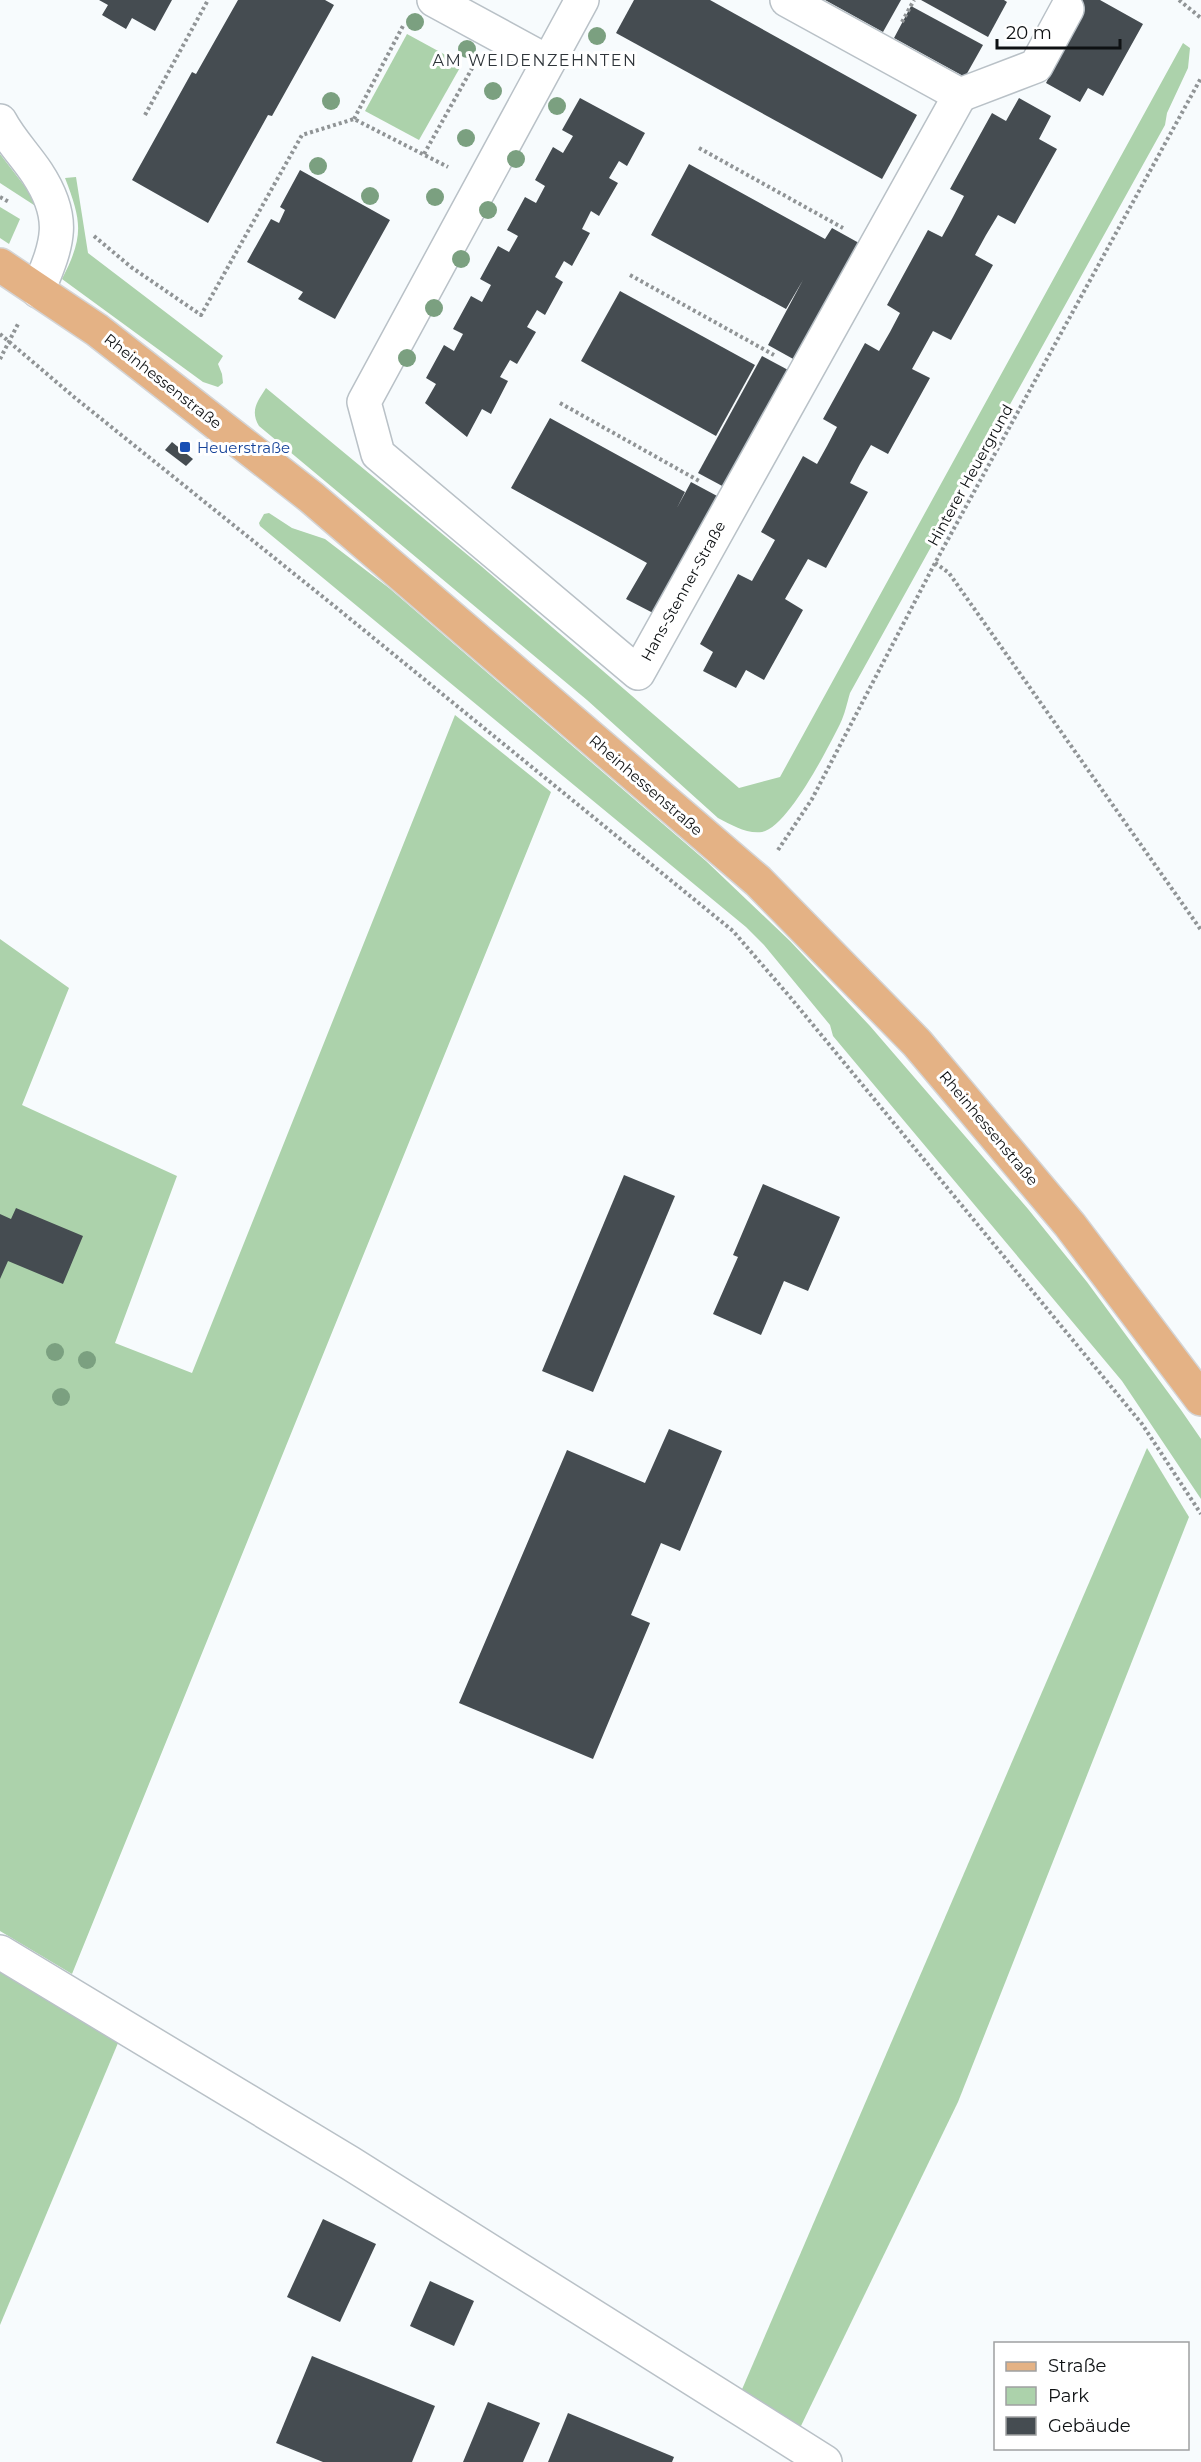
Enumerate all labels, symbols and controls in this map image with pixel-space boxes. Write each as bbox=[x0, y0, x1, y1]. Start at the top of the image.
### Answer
scale bar bbox=[997, 12, 1120, 50]
text: 20 m bbox=[1006, 22, 1052, 44]
district label: AM WEIDENZEHNTEN bbox=[433, 51, 637, 70]
street label: Rheinhessenstraße bbox=[100, 329, 226, 433]
street label: Hinterer Heuergrund bbox=[923, 401, 1017, 549]
place label: Heuerstraße bbox=[197, 438, 290, 457]
marker: Heuerstraße bbox=[178, 440, 192, 454]
street label: Hans-Stenner-Straße bbox=[637, 518, 729, 664]
street label: Rheinhessenstraße bbox=[585, 731, 707, 839]
street label: Rheinhessenstraße bbox=[935, 1067, 1043, 1189]
legend bbox=[994, 2342, 1189, 2450]
text: Straße bbox=[1048, 2355, 1107, 2377]
text: Park bbox=[1048, 2385, 1089, 2407]
text: Gebäude bbox=[1048, 2415, 1131, 2437]

